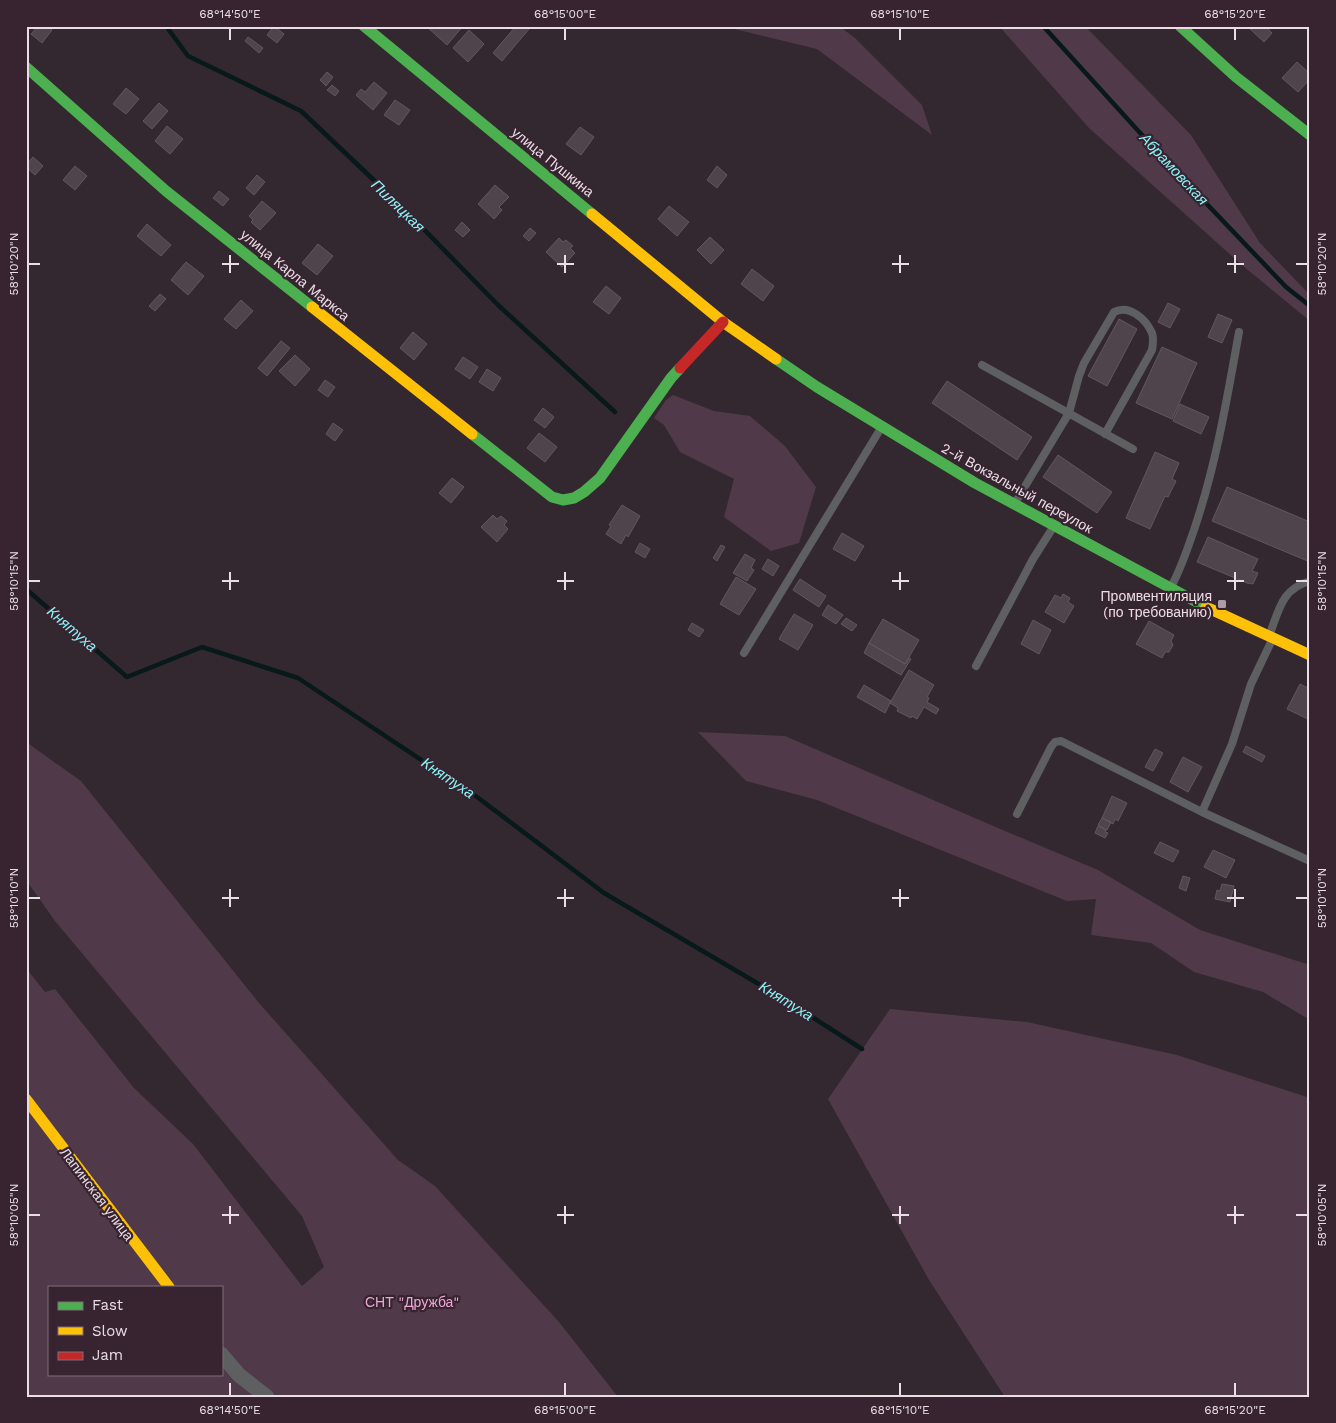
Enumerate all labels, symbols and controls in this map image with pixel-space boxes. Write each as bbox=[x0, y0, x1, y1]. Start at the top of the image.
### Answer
text: 68°14'50"E bbox=[199, 7, 261, 21]
text: 68°15'00"E bbox=[534, 7, 596, 21]
text: 68°15'10"E bbox=[870, 7, 930, 21]
text: 68°15'20"E bbox=[1204, 7, 1266, 21]
street label: улица Пушкина bbox=[509, 124, 597, 200]
water label: Абрамовская bbox=[1135, 128, 1212, 209]
water label: Пиляцкая bbox=[367, 176, 429, 236]
street label: улица Карла Маркса bbox=[237, 226, 353, 324]
text: 58°10'20"N bbox=[7, 233, 21, 295]
text: 58°10'20"N bbox=[1315, 233, 1329, 295]
street label: 2-й Вокзальный переулок bbox=[938, 440, 1096, 537]
text: 58°10'15"N bbox=[7, 551, 21, 611]
text: 58°10'15"N bbox=[1315, 551, 1329, 611]
place label: Промвентиляция (по требованию) bbox=[1101, 588, 1212, 620]
marker: Промвентиляция (по требованию) bbox=[1216, 598, 1228, 610]
water label: Княтуха bbox=[43, 602, 101, 656]
water label: Княтуха bbox=[418, 754, 478, 802]
text: 58°10'10"N bbox=[7, 868, 21, 928]
text: 58°10'10"N bbox=[1315, 868, 1329, 928]
water label: Княтуха bbox=[756, 977, 816, 1025]
street label: Лапинская улица bbox=[57, 1144, 137, 1244]
text: 58°10'05"N bbox=[7, 1184, 21, 1246]
text: 58°10'05"N bbox=[1315, 1184, 1329, 1246]
legend bbox=[48, 1286, 222, 1376]
park label: СНТ "Дружба" bbox=[365, 1294, 459, 1310]
text: Fast bbox=[92, 1296, 124, 1314]
text: Slow bbox=[92, 1322, 128, 1340]
text: Jam bbox=[92, 1346, 123, 1364]
text: 68°14'50"E bbox=[199, 1403, 261, 1417]
text: 68°15'00"E bbox=[534, 1403, 596, 1417]
text: 68°15'10"E bbox=[870, 1403, 930, 1417]
text: 68°15'20"E bbox=[1204, 1403, 1266, 1417]

